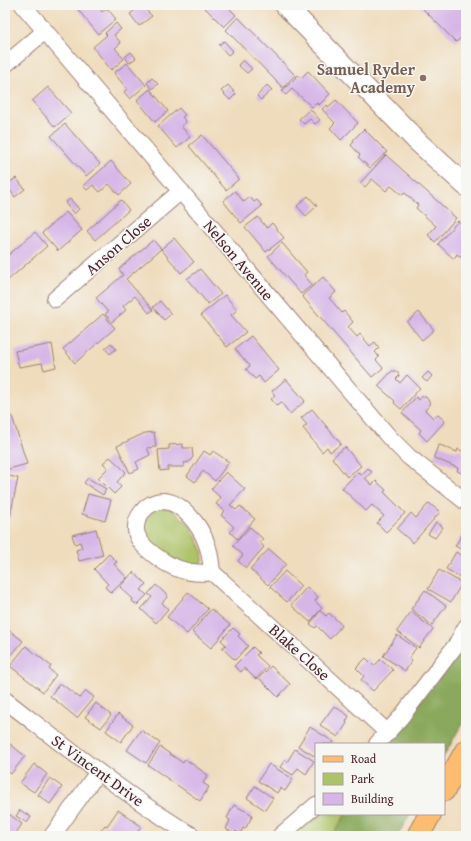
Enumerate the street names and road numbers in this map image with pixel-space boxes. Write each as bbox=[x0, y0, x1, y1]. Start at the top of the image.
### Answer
street label: Anson Close bbox=[80, 209, 156, 281]
street label: Nelson Avenue bbox=[198, 214, 280, 306]
street label: Blake Close bbox=[264, 618, 336, 686]
street label: St Vincent Drive bbox=[47, 728, 149, 812]

